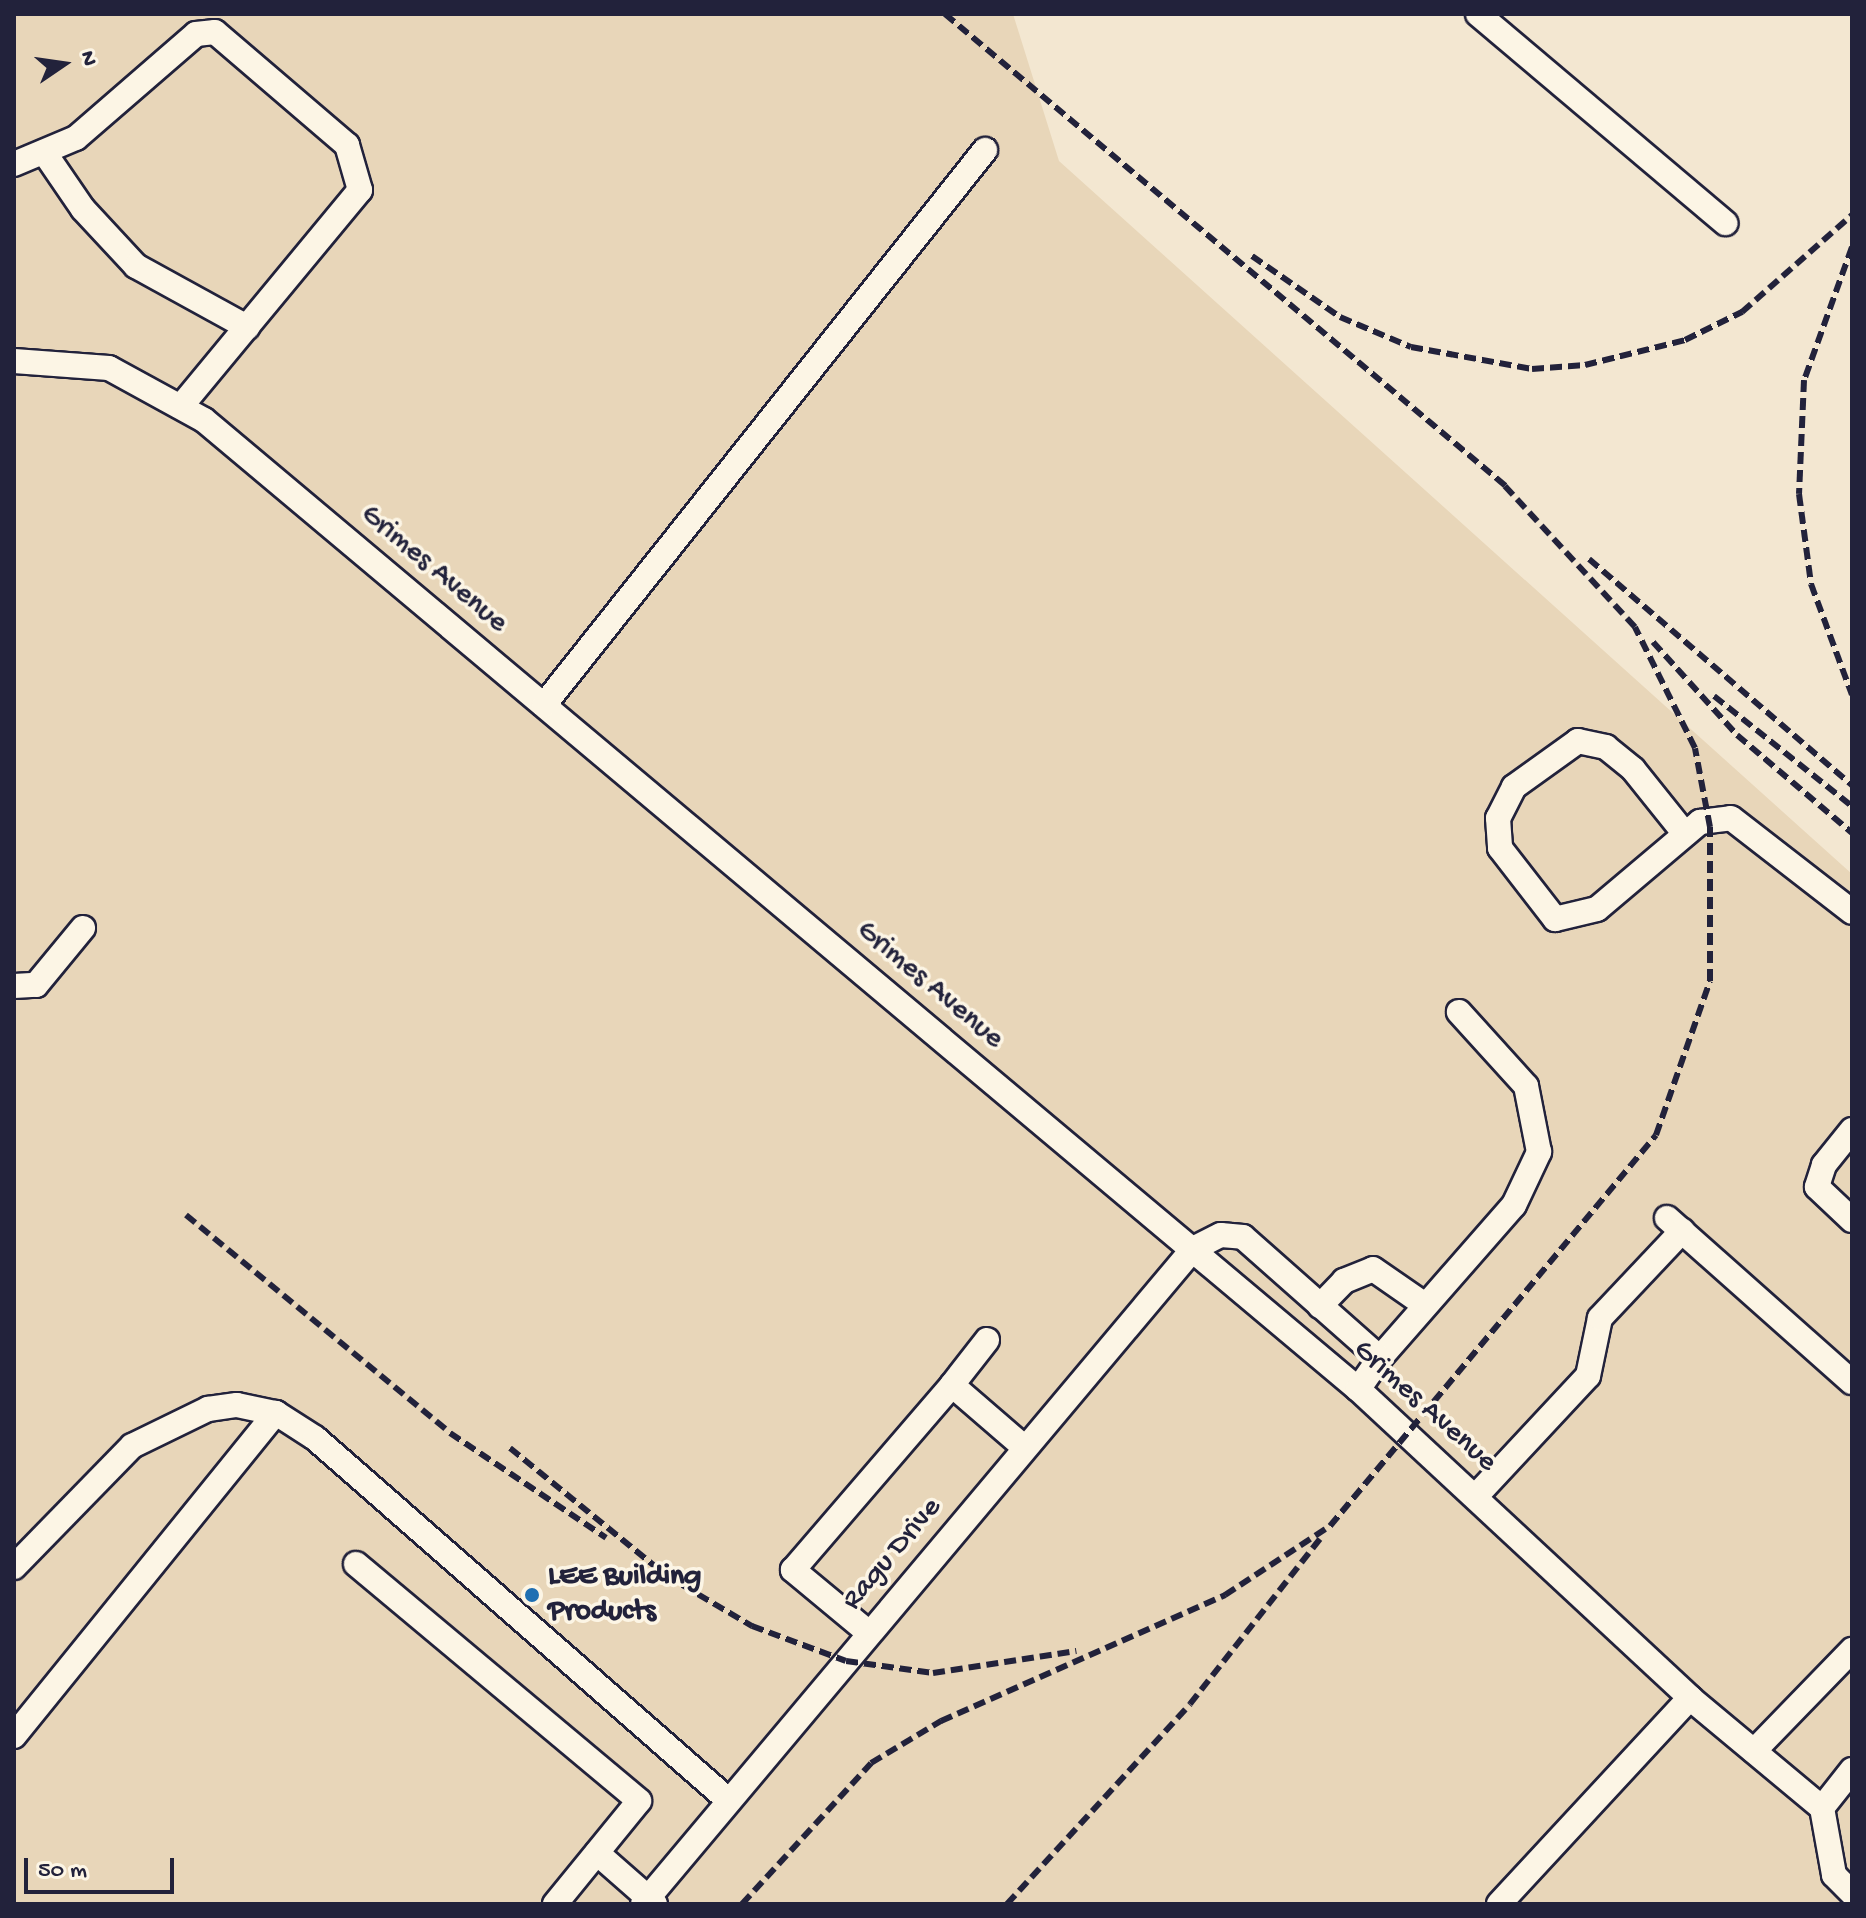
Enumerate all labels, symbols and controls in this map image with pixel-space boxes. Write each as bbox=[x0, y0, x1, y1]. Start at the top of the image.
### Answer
north arrow bbox=[24, 24, 104, 104]
text: N bbox=[73, 49, 102, 69]
street label: Grimes Avenue bbox=[352, 498, 514, 642]
street label: Grimes Avenue bbox=[848, 914, 1010, 1058]
street label: Grimes Avenue bbox=[1345, 1333, 1503, 1481]
street label: Ragu Drive bbox=[835, 1491, 951, 1619]
place label: LEE Building Products bbox=[548, 1560, 701, 1630]
marker: LEE Building Products bbox=[523, 1586, 541, 1604]
scale bar bbox=[28, 1842, 178, 1892]
text: 50 m bbox=[38, 1857, 87, 1886]

